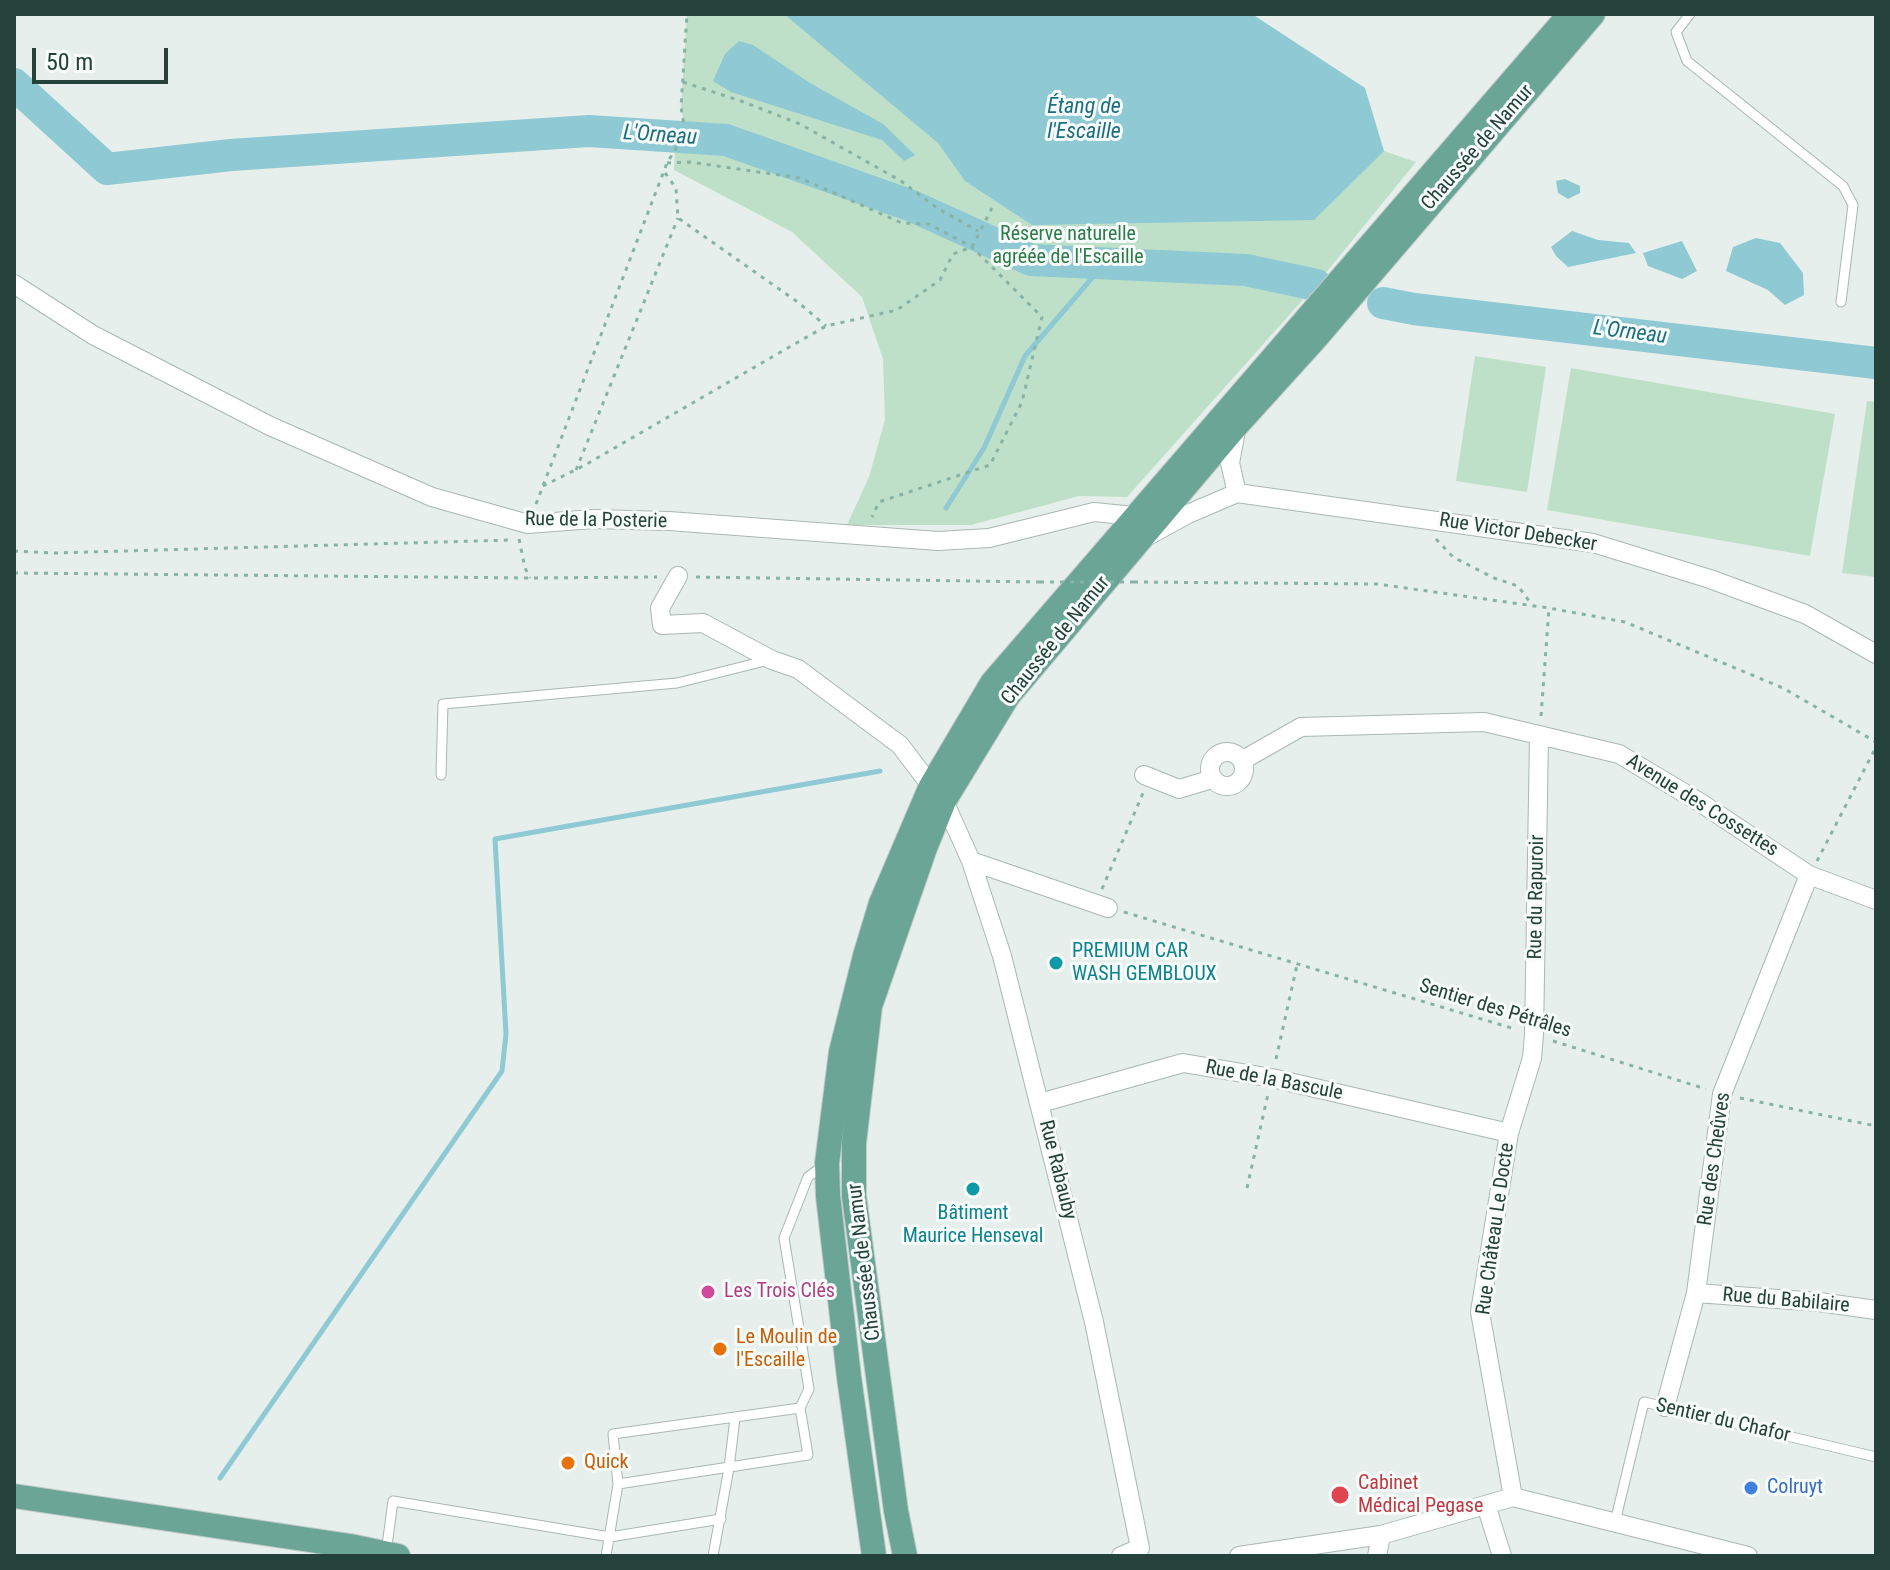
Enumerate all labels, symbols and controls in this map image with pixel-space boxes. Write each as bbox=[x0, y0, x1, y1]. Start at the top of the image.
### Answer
scale bar bbox=[36, 32, 172, 82]
text: 50 m bbox=[46, 48, 93, 76]
street label: Chaussée de Namur bbox=[1417, 80, 1539, 216]
water label: Étang de l'Escaille bbox=[1047, 94, 1121, 146]
water label: L'Orneau bbox=[622, 120, 698, 152]
park label: Réserve naturelle agréée de l'Escaille bbox=[992, 223, 1144, 270]
water label: L'Orneau bbox=[1592, 315, 1668, 351]
street label: Rue de la Posterie bbox=[525, 508, 667, 534]
street label: Rue Victor Debecker bbox=[1437, 509, 1599, 557]
street label: Chaussée de Namur bbox=[997, 572, 1115, 710]
street label: Avenue des Cossettes bbox=[1622, 750, 1782, 862]
street label: Rue du Rapuroir bbox=[1524, 834, 1550, 960]
place label: PREMIUM CAR WASH GEMBLOUX bbox=[1072, 940, 1217, 987]
marker: PREMIUM CAR WASH GEMBLOUX bbox=[1047, 954, 1065, 972]
street label: Sentier des Pétrâles bbox=[1416, 974, 1574, 1044]
street label: Rue de la Bascule bbox=[1203, 1056, 1345, 1106]
street label: Rue des Cheûves bbox=[1694, 1091, 1736, 1227]
street label: Rue Rabauby bbox=[1033, 1118, 1081, 1222]
street label: Rue Château Le Docte bbox=[1472, 1141, 1520, 1317]
marker: Bâtiment Maurice Henseval bbox=[964, 1180, 982, 1198]
street label: Chaussée de Namur bbox=[843, 1182, 887, 1342]
place label: Bâtiment Maurice Henseval bbox=[903, 1202, 1043, 1249]
place label: Les Trois Clés bbox=[724, 1280, 835, 1304]
marker: Les Trois Clés bbox=[699, 1283, 717, 1301]
street label: Rue du Babilaire bbox=[1721, 1283, 1851, 1319]
place label: Le Moulin de l'Escaille bbox=[736, 1326, 837, 1373]
marker: Le Moulin de l'Escaille bbox=[711, 1340, 729, 1358]
street label: Sentier du Chafor bbox=[1653, 1394, 1793, 1448]
place label: Quick bbox=[584, 1451, 629, 1475]
marker: Quick bbox=[559, 1454, 577, 1472]
place label: Cabinet Médical Pegase bbox=[1358, 1472, 1483, 1519]
place label: Colruyt bbox=[1767, 1476, 1823, 1500]
marker: Colruyt bbox=[1742, 1479, 1760, 1497]
marker: Cabinet Médical Pegase bbox=[1329, 1484, 1351, 1506]

